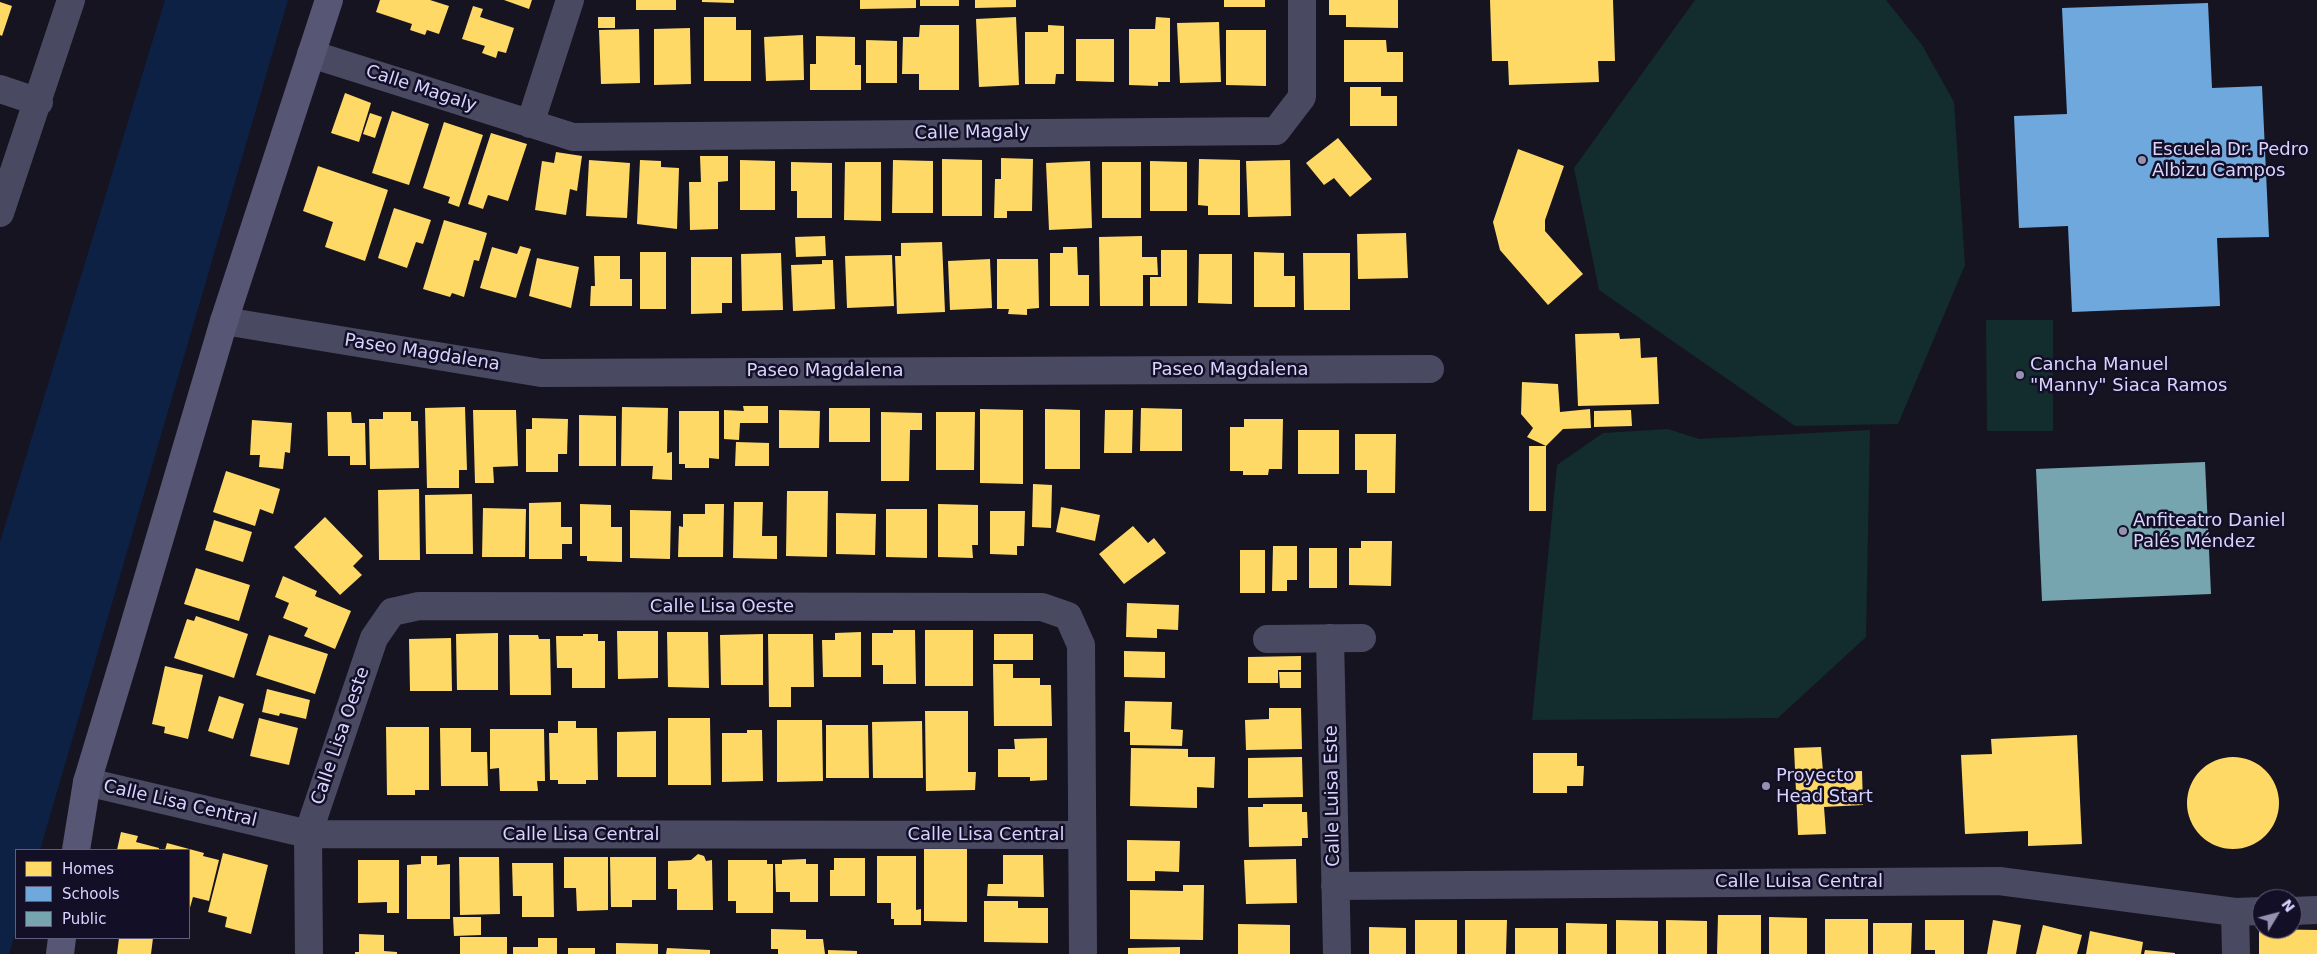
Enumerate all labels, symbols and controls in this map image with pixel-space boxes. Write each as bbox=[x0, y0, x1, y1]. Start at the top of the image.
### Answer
street label: Calle Magaly bbox=[363, 61, 479, 117]
street label: Calle Magaly bbox=[914, 121, 1030, 145]
place label: Escuela Dr. Pedro Albizu Campos bbox=[2152, 139, 2309, 182]
marker: Escuela Dr. Pedro Albizu Campos bbox=[2136, 154, 2148, 166]
street label: Paseo Magdalena bbox=[343, 330, 501, 376]
place label: Cancha Manuel "Manny" Siaca Ramos bbox=[2030, 354, 2227, 396]
street label: Paseo Magdalena bbox=[1151, 359, 1309, 381]
street label: Paseo Magdalena bbox=[746, 360, 904, 382]
marker: Cancha Manuel "Manny" Siaca Ramos bbox=[2014, 369, 2026, 381]
place label: Anfiteatro Daniel Palés Méndez bbox=[2133, 510, 2285, 552]
marker: Anfiteatro Daniel Palés Méndez bbox=[2117, 525, 2129, 537]
street label: Calle Lisa Oeste bbox=[650, 596, 794, 618]
street label: Calle Lisa Oeste bbox=[307, 664, 375, 808]
street label: Calle Luisa Este bbox=[1321, 725, 1345, 867]
place label: Proyecto Head Start bbox=[1776, 765, 1873, 808]
street label: Calle Lisa Central bbox=[101, 776, 259, 832]
marker: Proyecto Head Start bbox=[1760, 780, 1772, 792]
street label: Calle Lisa Central bbox=[502, 824, 660, 846]
street label: Calle Lisa Central bbox=[907, 824, 1065, 846]
legend bbox=[15, 849, 190, 939]
text: Homes bbox=[62, 860, 114, 878]
street label: Calle Luisa Central bbox=[1715, 871, 1883, 893]
text: Schools bbox=[62, 885, 120, 903]
north arrow bbox=[2252, 889, 2302, 939]
text: N bbox=[2278, 896, 2298, 915]
text: Public bbox=[62, 910, 106, 928]

